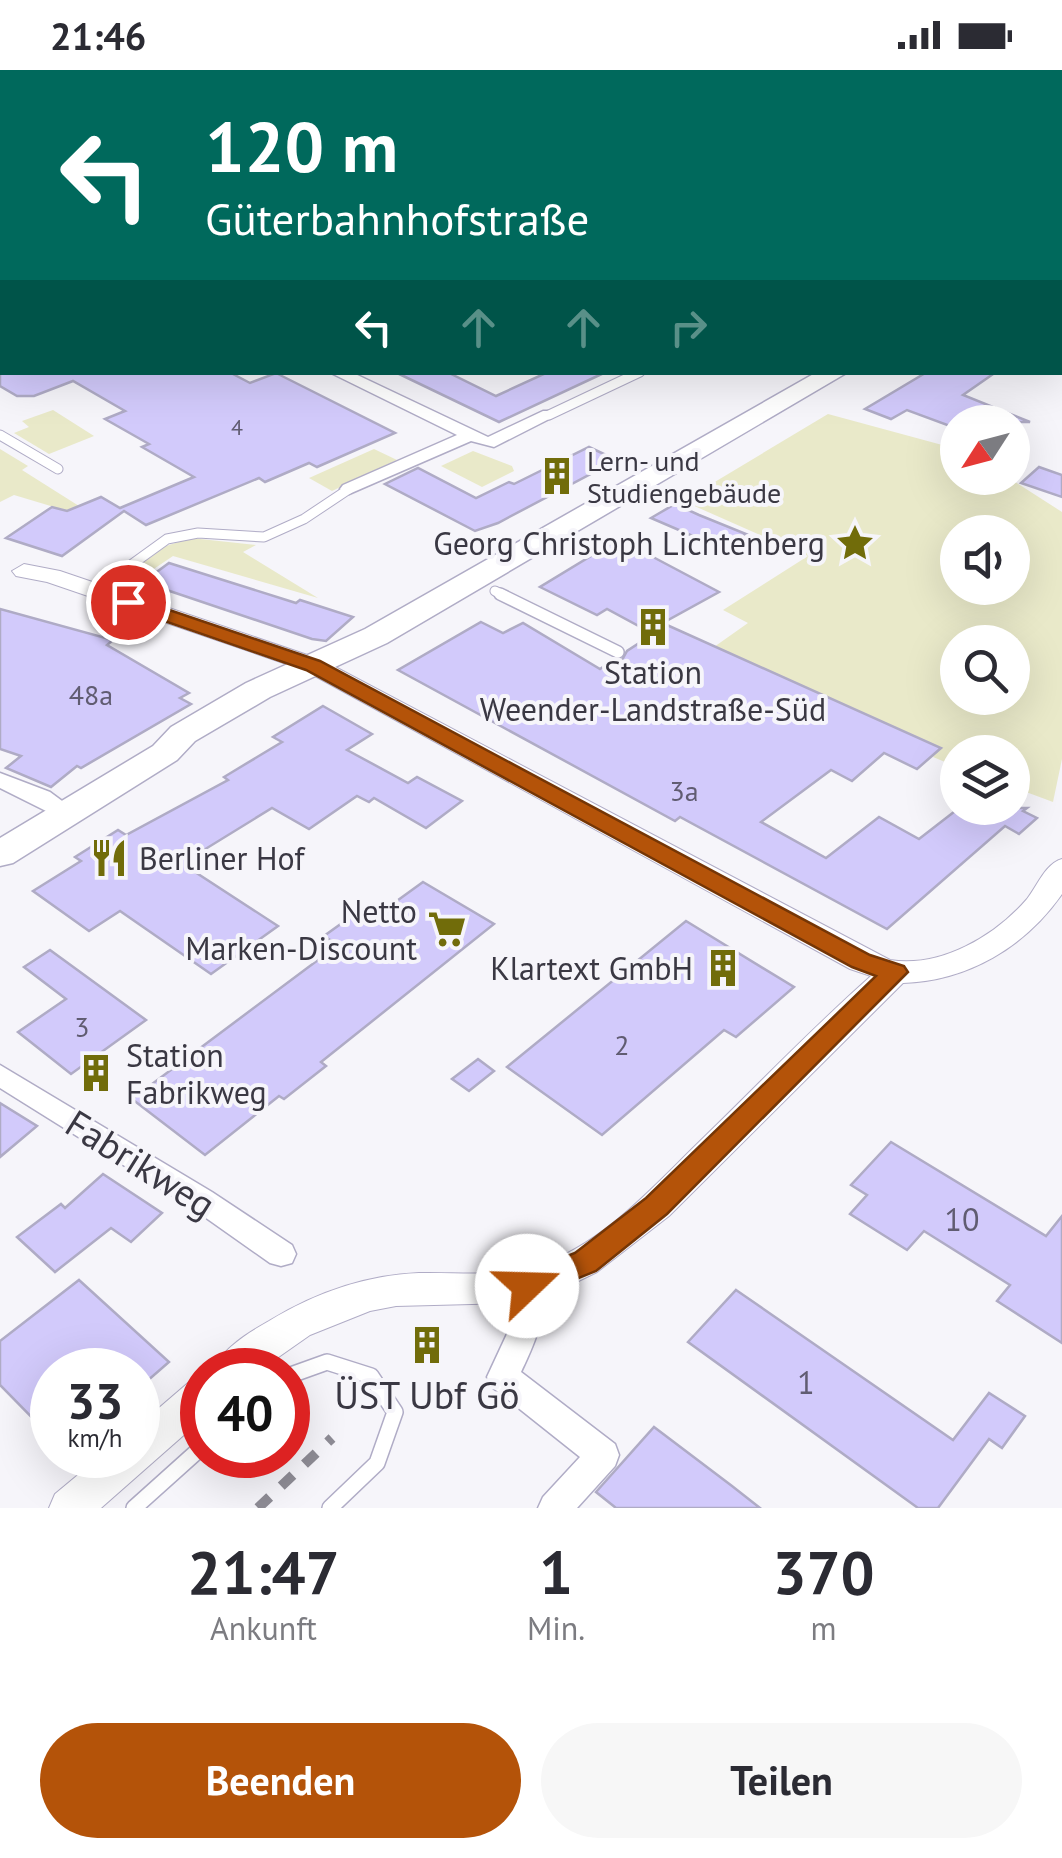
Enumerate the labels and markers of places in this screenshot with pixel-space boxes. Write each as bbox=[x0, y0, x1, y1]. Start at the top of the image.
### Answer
place label: Lern- und Studiengebäude bbox=[587, 442, 781, 511]
building icon: Lern- und Studiengebäude bbox=[536, 455, 578, 497]
place label: Georg Christoph Lichtenberg bbox=[433, 522, 825, 564]
place icon: Georg Christoph Lichtenberg bbox=[834, 522, 876, 564]
pin bbox=[86, 560, 171, 645]
building icon: Station Weender-Landstraße-Süd bbox=[632, 606, 674, 648]
place label: Station Weender-Landstraße-Süd bbox=[480, 651, 826, 730]
restaurant icon: Berliner Hof bbox=[88, 837, 130, 879]
place label: Berliner Hof bbox=[139, 837, 306, 879]
place label: Netto Marken-Discount bbox=[185, 890, 417, 969]
supermarket icon: Netto Marken-Discount bbox=[426, 908, 468, 950]
place label: Klartext GmbH bbox=[490, 947, 693, 989]
building icon: Klartext GmbH bbox=[702, 947, 744, 989]
place label: Station Fabrikweg bbox=[126, 1034, 267, 1113]
building icon: Station Fabrikweg bbox=[75, 1052, 117, 1094]
building icon: ÜST Ubf Gö bbox=[406, 1324, 448, 1366]
place label: ÜST Ubf Gö bbox=[334, 1370, 520, 1419]

